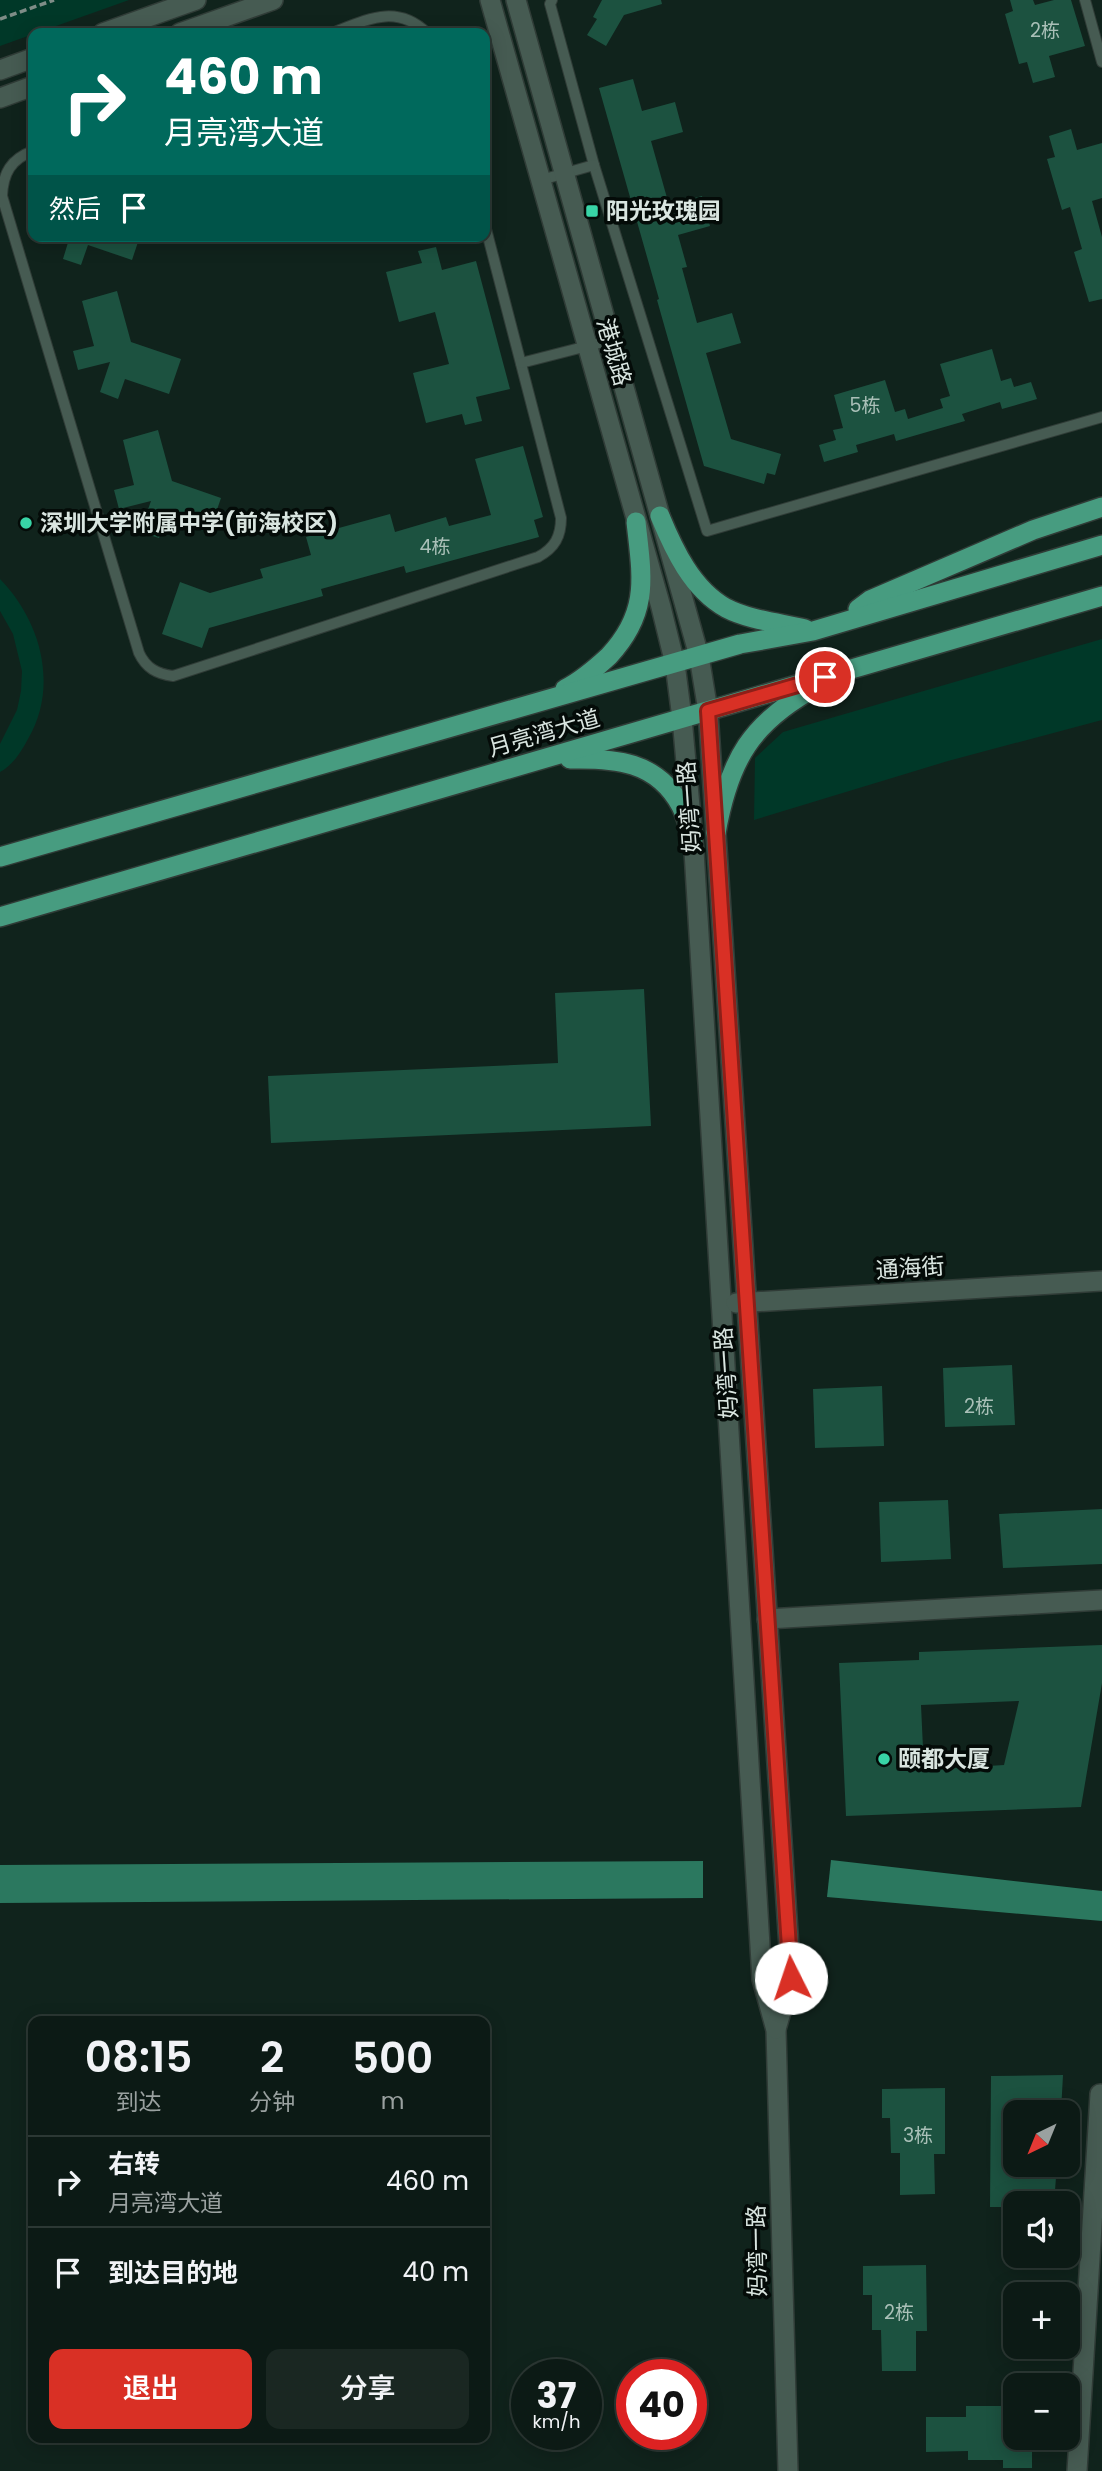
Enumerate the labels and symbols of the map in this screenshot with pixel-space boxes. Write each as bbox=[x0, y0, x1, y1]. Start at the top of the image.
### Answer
house number: 2栋 bbox=[1030, 17, 1060, 44]
place label: 阳光玫瑰园 bbox=[606, 195, 721, 227]
marker: 阳光玫瑰园 bbox=[584, 203, 600, 219]
street label: 港城路 bbox=[589, 314, 639, 390]
house number: 5栋 bbox=[850, 392, 880, 419]
place label: 深圳大学附属中学(前海校区) bbox=[40, 507, 338, 539]
marker: 深圳大学附属中学(前海校区) bbox=[18, 515, 34, 531]
house number: 4栋 bbox=[420, 533, 450, 560]
pin bbox=[795, 647, 855, 707]
street label: 月亮湾大道 bbox=[484, 702, 604, 764]
street label: 妈湾一路 bbox=[670, 760, 708, 854]
street label: 通海街 bbox=[874, 1250, 946, 1286]
street label: 妈湾一路 bbox=[707, 1326, 745, 1420]
house number: 2栋 bbox=[964, 1393, 994, 1420]
place label: 颐都大厦 bbox=[898, 1743, 990, 1775]
marker: 颐都大厦 bbox=[876, 1751, 892, 1767]
position arrow bbox=[754, 1941, 828, 2015]
north arrow bbox=[1003, 2100, 1080, 2177]
house number: 3栋 bbox=[903, 2122, 933, 2149]
street label: 妈湾一路 bbox=[740, 2205, 774, 2297]
house number: 2栋 bbox=[884, 2299, 914, 2326]
speed limit sign: 40 bbox=[616, 2359, 707, 2450]

